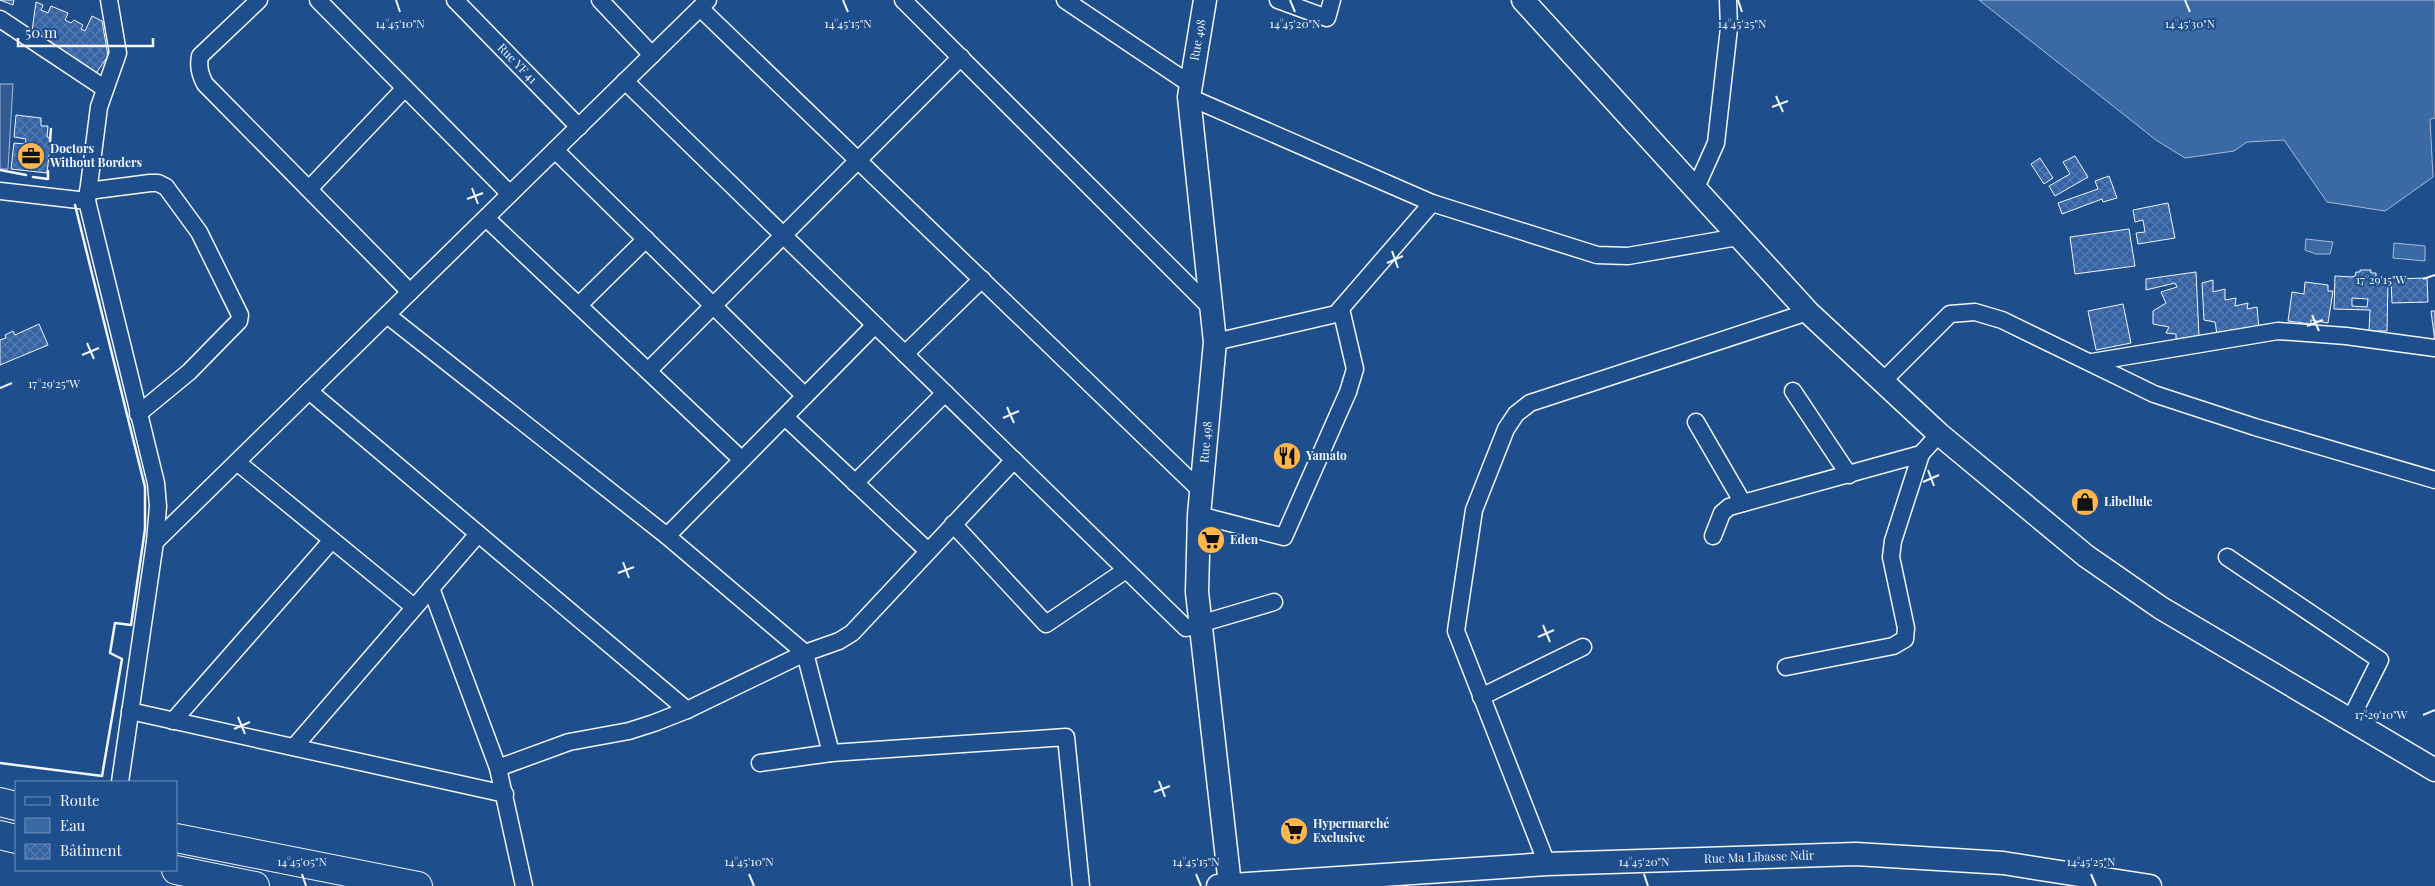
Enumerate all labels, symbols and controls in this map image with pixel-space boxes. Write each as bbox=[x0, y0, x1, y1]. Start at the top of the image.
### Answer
scale bar bbox=[18, 15, 152, 47]
text: 14°45'10"N bbox=[375, 15, 425, 31]
text: 14°45'15"N bbox=[824, 15, 872, 31]
text: 14°45'20"N bbox=[1270, 15, 1321, 31]
text: 14°45'25"N bbox=[1718, 15, 1767, 31]
text: 14°45'30"N bbox=[2165, 15, 2216, 31]
street label: Rue 498 bbox=[1186, 18, 1209, 62]
text: 50 m bbox=[25, 22, 58, 42]
street label: Rue YF 41 bbox=[495, 39, 542, 87]
place label: Doctors Without Borders bbox=[49, 140, 143, 170]
office icon: Doctors Without Borders bbox=[16, 141, 46, 171]
text: 17°29'15"W bbox=[2356, 271, 2406, 287]
text: 17°29'25"W bbox=[28, 375, 80, 391]
street label: Rue 498 bbox=[1195, 420, 1215, 463]
restaurant icon: Yamato bbox=[1272, 441, 1302, 471]
place label: Yamato bbox=[1305, 447, 1347, 463]
shop icon: Libellule bbox=[2070, 487, 2100, 517]
place label: Libellule bbox=[2104, 493, 2153, 509]
supermarket icon: Eden bbox=[1196, 525, 1226, 555]
place label: Eden bbox=[1230, 531, 1259, 547]
text: 17°29'10"W bbox=[2355, 706, 2408, 722]
legend bbox=[15, 781, 178, 871]
text: Route bbox=[60, 790, 100, 810]
text: Eau bbox=[60, 815, 86, 835]
place label: Hypermarché Exclusive bbox=[1313, 815, 1389, 845]
supermarket icon: Hypermarché Exclusive bbox=[1279, 816, 1309, 846]
text: Bâtiment bbox=[60, 840, 122, 860]
street label: Rue Ma Libasse Ndir bbox=[1704, 846, 1815, 866]
text: 14°45'05"N bbox=[277, 853, 328, 869]
text: 14°45'10"N bbox=[724, 853, 774, 869]
text: 14°45'15"N bbox=[1172, 853, 1220, 869]
text: 14°45'20"N bbox=[1619, 853, 1670, 869]
text: 14°45'25"N bbox=[2067, 853, 2116, 869]

